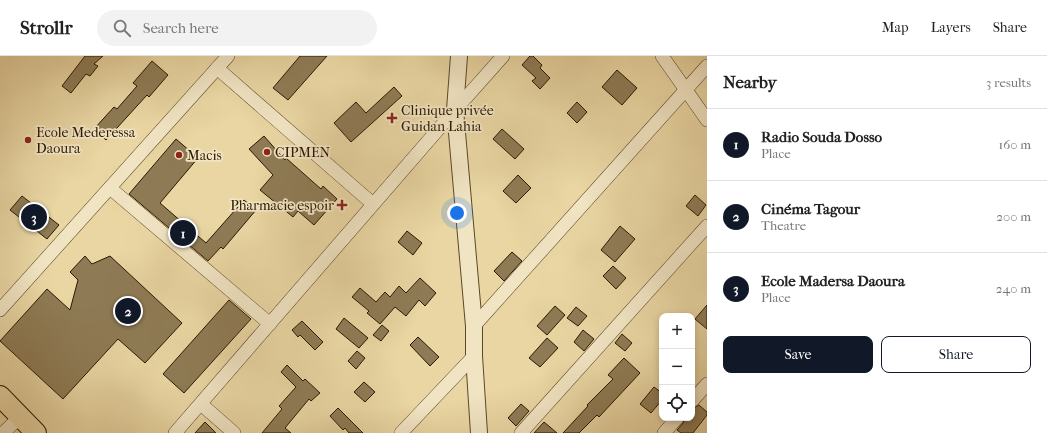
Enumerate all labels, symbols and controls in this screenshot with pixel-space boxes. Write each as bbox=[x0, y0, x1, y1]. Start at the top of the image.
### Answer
search box bbox=[97, 10, 377, 46]
text: Strollr bbox=[20, 17, 73, 39]
icon: search bbox=[111, 17, 133, 39]
text: Search here bbox=[143, 19, 219, 37]
text: Map bbox=[882, 19, 909, 36]
text: Layers bbox=[931, 19, 971, 36]
text: Share bbox=[993, 19, 1027, 36]
text: Nearby bbox=[723, 72, 777, 92]
text: 3 results bbox=[986, 75, 1031, 90]
place label: Clinique privée Guidan Lahia bbox=[401, 102, 494, 135]
marker: Clinique privée Guidan Lahia bbox=[386, 112, 398, 124]
place label: Ecole Mederessa Daoura bbox=[36, 124, 136, 157]
text: Radio Souda Dosso bbox=[761, 128, 882, 146]
marker: Ecole Mederessa Daoura bbox=[23, 135, 33, 145]
text: 1 bbox=[734, 137, 738, 152]
text: 160 m bbox=[999, 137, 1031, 152]
place label: CIPMEN bbox=[275, 144, 331, 161]
text: Place bbox=[761, 146, 791, 161]
place label: Macis bbox=[187, 147, 222, 164]
marker: CIPMEN bbox=[262, 147, 272, 157]
marker: Macis bbox=[174, 150, 184, 160]
place label: Pharmacie espoir bbox=[230, 197, 334, 214]
marker: Pharmacie espoir bbox=[337, 200, 347, 210]
text: Cinéma Tagour bbox=[761, 200, 860, 218]
pin: 3 bbox=[21, 202, 47, 232]
your location bbox=[447, 203, 467, 223]
text: 2 bbox=[733, 209, 739, 224]
text: 200 m bbox=[996, 209, 1031, 224]
pin: 1 bbox=[170, 218, 196, 248]
text: Theatre bbox=[761, 218, 806, 233]
text: Ecole Madersa Daoura bbox=[761, 272, 905, 290]
text: 3 bbox=[733, 281, 739, 296]
text: 240 m bbox=[996, 281, 1031, 296]
text: Place bbox=[761, 290, 791, 305]
pin: 2 bbox=[115, 296, 141, 326]
map controls bbox=[659, 313, 695, 421]
button: + bbox=[659, 313, 695, 349]
button: Save bbox=[723, 336, 873, 373]
button: Share bbox=[881, 336, 1031, 373]
button: − bbox=[659, 349, 695, 385]
button: locate bbox=[659, 385, 695, 421]

